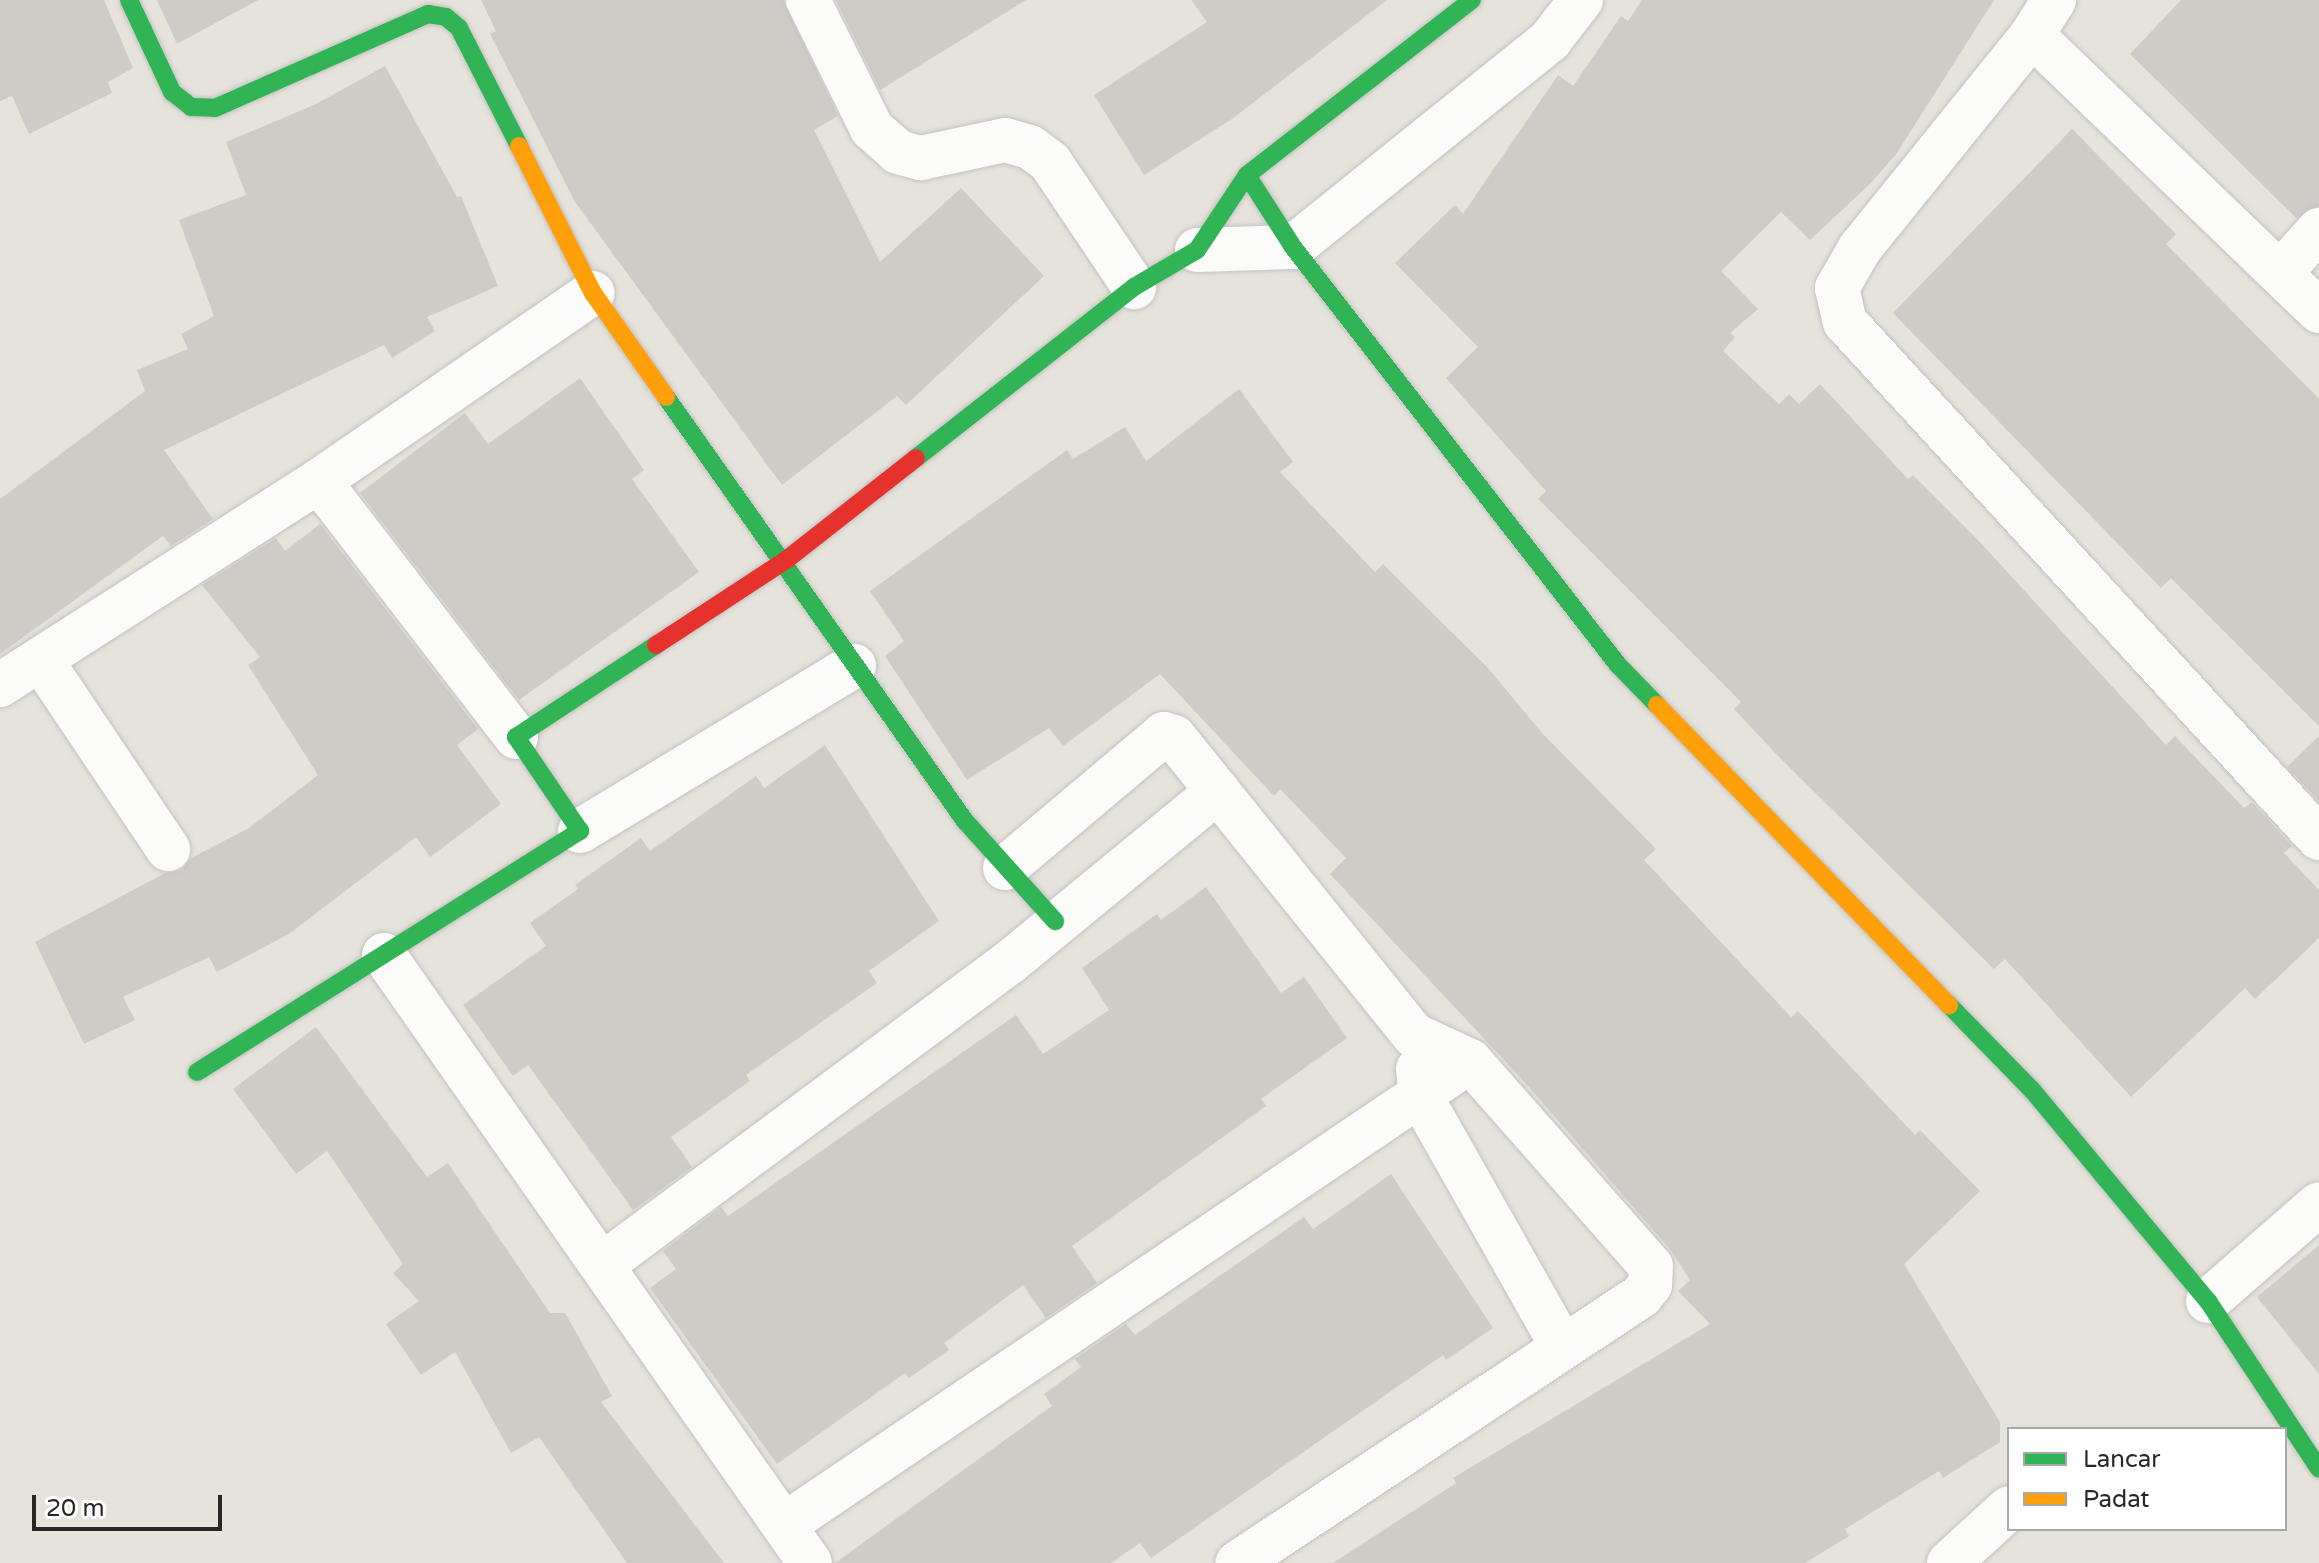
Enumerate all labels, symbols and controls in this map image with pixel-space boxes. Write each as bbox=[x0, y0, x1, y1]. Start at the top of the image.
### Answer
legend bbox=[2007, 1427, 2287, 1531]
text: Lancar bbox=[2083, 1445, 2160, 1474]
scale bar bbox=[36, 1479, 226, 1529]
text: Padat bbox=[2083, 1485, 2150, 1514]
text: 20 m bbox=[46, 1494, 104, 1523]

